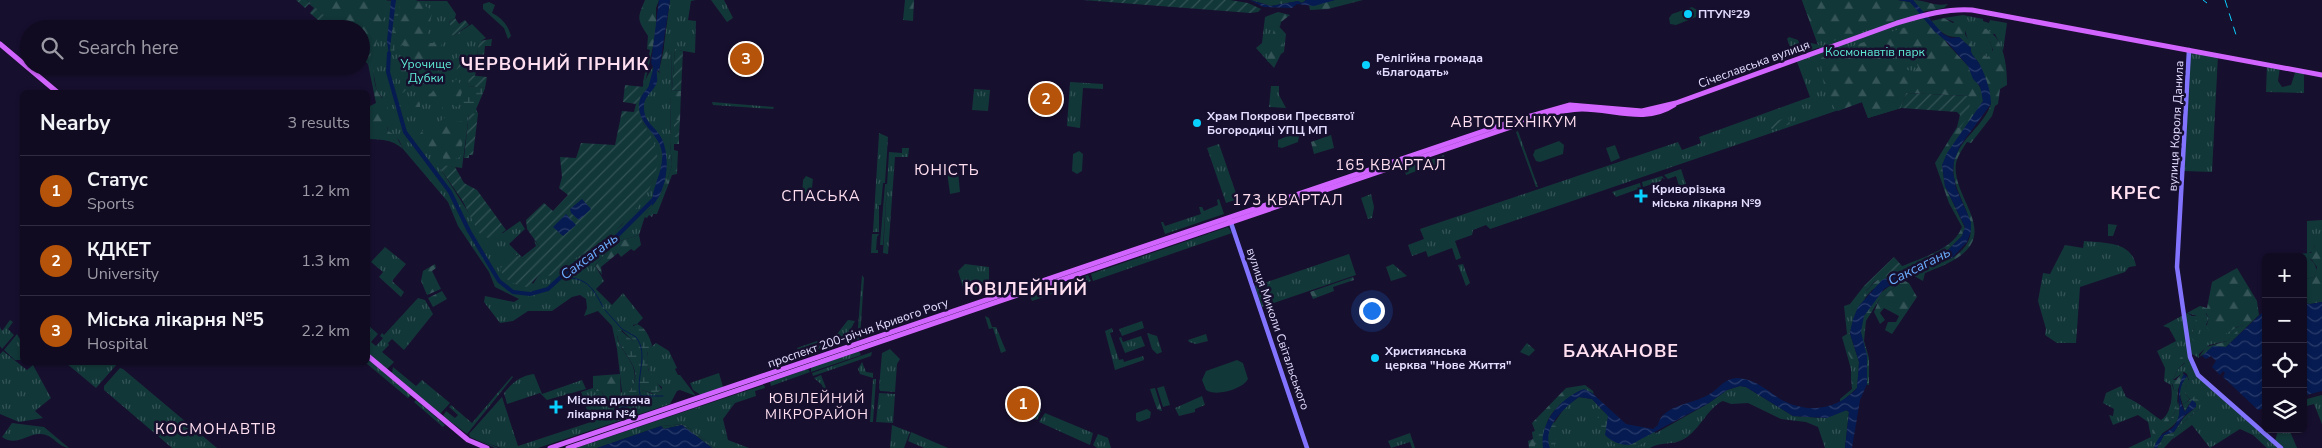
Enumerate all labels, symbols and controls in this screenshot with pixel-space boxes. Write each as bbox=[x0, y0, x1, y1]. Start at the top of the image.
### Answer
place label: ПТУ№29 bbox=[1698, 6, 1750, 22]
marker: ПТУ№29 bbox=[1682, 8, 1694, 20]
search box bbox=[20, 20, 370, 75]
icon: search bbox=[38, 34, 66, 62]
text: Search here bbox=[78, 35, 179, 61]
street label: Січеславська вулиця bbox=[1696, 36, 1812, 92]
pin: 3 bbox=[730, 40, 762, 78]
park label: Космонавтів парк bbox=[1825, 44, 1926, 60]
place label: Релігійна громада «Благодать» bbox=[1376, 50, 1483, 80]
district label: ЧЕРВОНИЙ ГІРНИК bbox=[461, 52, 649, 76]
park label: Урочище Дубки bbox=[399, 56, 452, 86]
marker: Релігійна громада «Благодать» bbox=[1360, 59, 1372, 71]
street label: вулиця Короля Данила bbox=[2165, 60, 2187, 192]
pin: 2 bbox=[1030, 80, 1062, 118]
place label: Храм Покрови Пресвятої Богородиці УПЦ МП bbox=[1206, 108, 1355, 138]
text: Nearby bbox=[40, 109, 110, 137]
text: 3 results bbox=[288, 112, 350, 134]
district label: АВТОТЕХНІКУМ bbox=[1451, 112, 1577, 132]
marker: Храм Покрови Пресвятої Богородиці УПЦ МП bbox=[1191, 117, 1203, 129]
district label: 165 КВАРТАЛ bbox=[1335, 155, 1447, 175]
district label: ЮНІСТЬ bbox=[914, 160, 980, 180]
text: Статус bbox=[87, 167, 148, 193]
text: 1 bbox=[51, 180, 61, 202]
text: 1.2 km bbox=[301, 180, 350, 202]
place label: Криворізька міська лікарня №9 bbox=[1652, 181, 1762, 211]
district label: КРЕС bbox=[2111, 181, 2161, 205]
district label: СПАСЬКА bbox=[781, 186, 861, 206]
marker: Криворізька міська лікарня №9 bbox=[1634, 189, 1648, 203]
district label: 173 КВАРТАЛ bbox=[1232, 190, 1344, 210]
text: Sports bbox=[87, 193, 135, 215]
water label: Саксагань bbox=[557, 228, 622, 284]
text: КДКЕТ bbox=[87, 237, 151, 263]
water label: Саксагань bbox=[1885, 243, 1954, 290]
street label: вулиця Миколи Світальського bbox=[1243, 246, 1313, 412]
text: 2 bbox=[51, 250, 61, 272]
text: 1.3 km bbox=[301, 250, 350, 272]
map controls bbox=[2262, 253, 2307, 433]
button: + bbox=[2262, 253, 2307, 298]
text: University bbox=[87, 263, 159, 285]
district label: ЮВІЛЕЙНИЙ bbox=[964, 277, 1088, 301]
street label: проспект 200-річчя Кривого Рогу bbox=[765, 294, 951, 372]
your location bbox=[1359, 298, 1385, 324]
button: − bbox=[2262, 298, 2307, 343]
text: Міська лікарня №5 bbox=[87, 307, 264, 333]
text: 3 bbox=[51, 320, 61, 342]
text: 2.2 km bbox=[301, 320, 350, 342]
text: Hospital bbox=[87, 333, 148, 355]
district label: БАЖАНОВЕ bbox=[1563, 339, 1679, 363]
place label: Християнська церква "Нове Життя" bbox=[1384, 343, 1511, 373]
button: locate bbox=[2262, 343, 2307, 388]
marker: Християнська церква "Нове Життя" bbox=[1369, 352, 1381, 364]
pin: 1 bbox=[1007, 385, 1039, 423]
button: layers bbox=[2262, 388, 2307, 433]
district label: ЮВІЛЕЙНИЙ МІКРОРАЙОН bbox=[765, 389, 869, 424]
place label: Міська дитяча лікарня №4 bbox=[567, 392, 651, 422]
marker: Міська дитяча лікарня №4 bbox=[549, 400, 563, 414]
district label: КОСМОНАВТІВ bbox=[155, 419, 277, 439]

